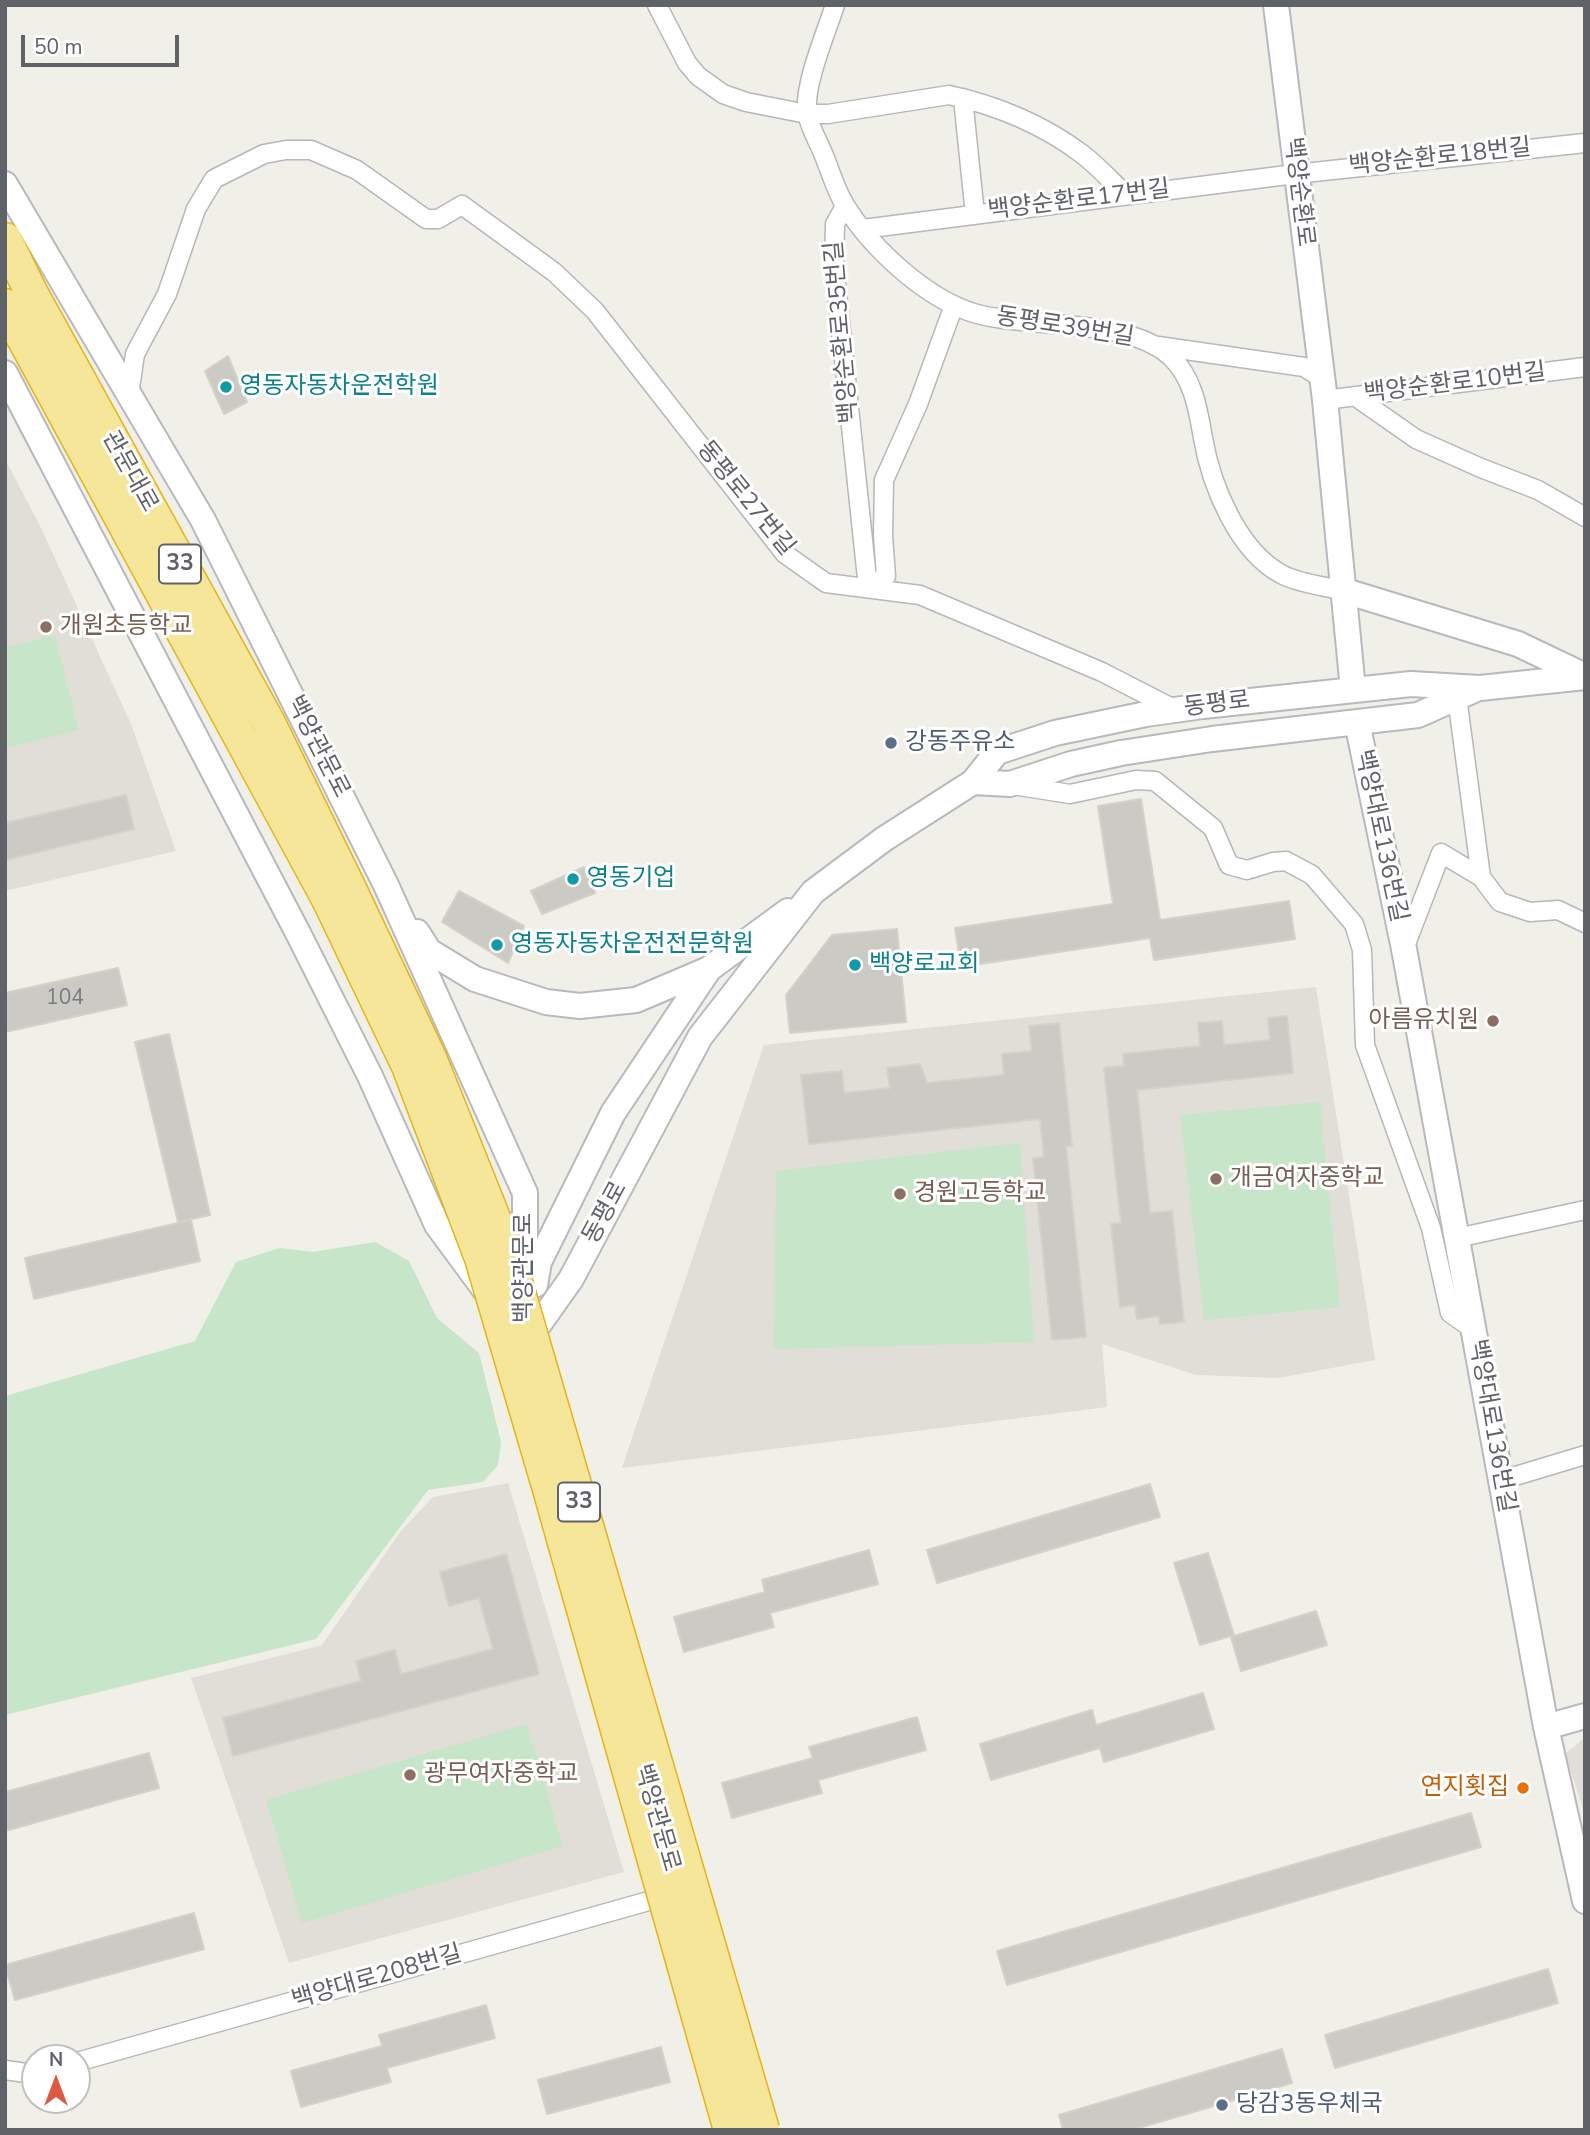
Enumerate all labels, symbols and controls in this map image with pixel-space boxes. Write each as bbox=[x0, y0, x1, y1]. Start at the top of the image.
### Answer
scale bar bbox=[24, 21, 182, 65]
text: 50 m bbox=[34, 33, 83, 61]
street label: 백양순환로18번길 bbox=[1347, 134, 1533, 182]
street label: 백양순환로 bbox=[1277, 135, 1319, 249]
street label: 백양순환로17번길 bbox=[986, 176, 1172, 226]
street label: 백양순환로35번길 bbox=[821, 239, 865, 425]
street label: 동평로39번길 bbox=[994, 303, 1136, 353]
street label: 백양순환로10번길 bbox=[1362, 359, 1548, 409]
place label: 영동자동차운전학원 bbox=[240, 373, 439, 401]
marker: 영동자동차운전학원 bbox=[218, 379, 234, 395]
street label: 관문대로 bbox=[95, 426, 163, 518]
street label: 동평로27번길 bbox=[690, 436, 800, 562]
road number: 33 bbox=[159, 544, 201, 584]
place label: 개원초등학교 bbox=[60, 613, 192, 641]
marker: 개원초등학교 bbox=[38, 619, 54, 635]
street label: 동평로 bbox=[1182, 687, 1252, 723]
street label: 백양관문로 bbox=[279, 691, 355, 803]
place label: 강동주유소 bbox=[905, 729, 1015, 757]
marker: 강동주유소 bbox=[883, 735, 899, 751]
street label: 백양대로136번길 bbox=[1348, 747, 1412, 925]
place label: 영동기업 bbox=[587, 865, 675, 893]
marker: 영동기업 bbox=[565, 871, 581, 887]
place label: 영동자동차운전전문학원 bbox=[511, 931, 754, 959]
marker: 영동자동차운전전문학원 bbox=[489, 937, 505, 953]
place label: 백양로교회 bbox=[869, 951, 979, 979]
marker: 백양로교회 bbox=[847, 957, 863, 973]
house number: 104 bbox=[46, 986, 84, 1012]
place label: 아름유치원 bbox=[1369, 1007, 1479, 1035]
marker: 아름유치원 bbox=[1485, 1013, 1501, 1029]
place label: 개금여자중학교 bbox=[1230, 1165, 1385, 1193]
marker: 개금여자중학교 bbox=[1208, 1171, 1224, 1187]
street label: 동평로 bbox=[578, 1177, 634, 1249]
place label: 경원고등학교 bbox=[914, 1180, 1046, 1208]
marker: 경원고등학교 bbox=[892, 1186, 908, 1202]
street label: 백양관문로 bbox=[511, 1213, 539, 1323]
street label: 백양대로136번길 bbox=[1462, 1337, 1520, 1515]
road number: 33 bbox=[558, 1483, 600, 1522]
place label: 광무여자중학교 bbox=[424, 1761, 579, 1789]
street label: 백양관문로 bbox=[627, 1761, 685, 1875]
marker: 광무여자중학교 bbox=[402, 1767, 418, 1783]
place label: 연지횟집 bbox=[1421, 1774, 1509, 1802]
marker: 연지횟집 bbox=[1515, 1780, 1531, 1796]
street label: 백양대로208번길 bbox=[289, 1940, 465, 2016]
north arrow bbox=[21, 2044, 91, 2114]
text: N bbox=[49, 2047, 63, 2073]
place label: 당감3동우체국 bbox=[1236, 2091, 1383, 2119]
marker: 당감3동우체국 bbox=[1214, 2097, 1230, 2113]

